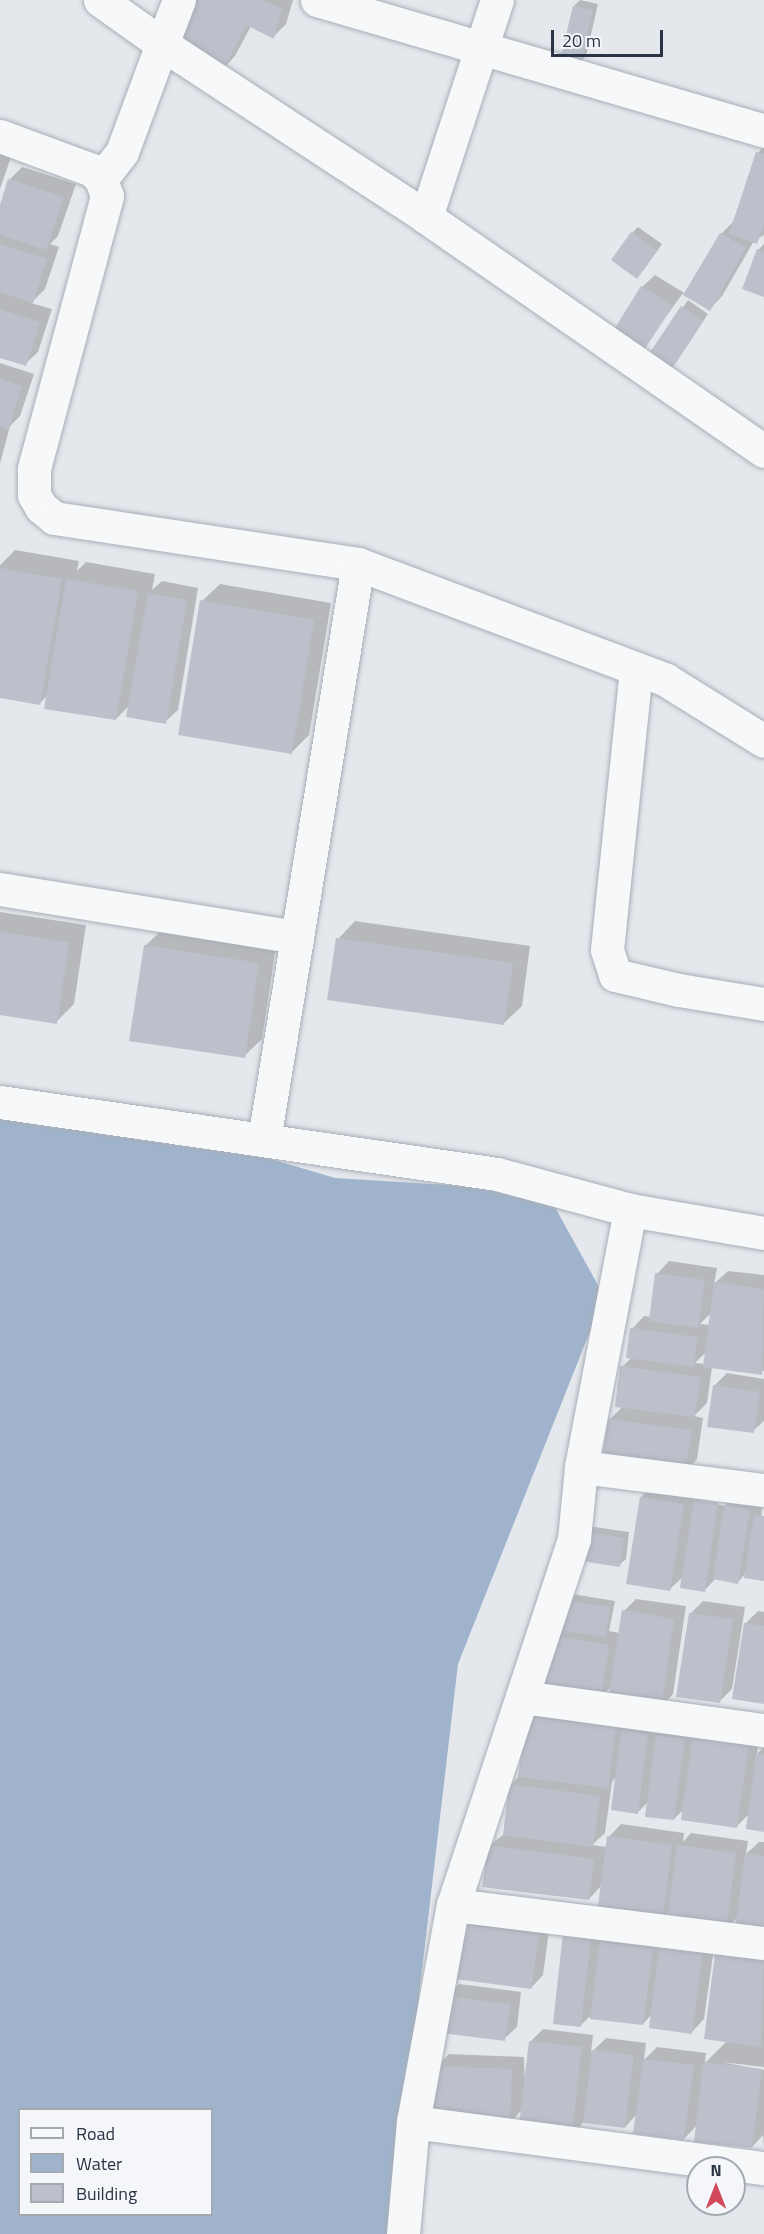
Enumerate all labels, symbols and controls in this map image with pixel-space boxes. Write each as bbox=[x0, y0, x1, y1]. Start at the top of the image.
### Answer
scale bar bbox=[554, 18, 666, 56]
text: 20 m bbox=[562, 27, 601, 54]
legend bbox=[18, 2108, 213, 2216]
text: Road bbox=[76, 2120, 115, 2147]
text: Water bbox=[76, 2150, 122, 2177]
north arrow bbox=[686, 2156, 746, 2216]
text: N bbox=[710, 2158, 722, 2182]
text: Building bbox=[76, 2180, 137, 2207]

